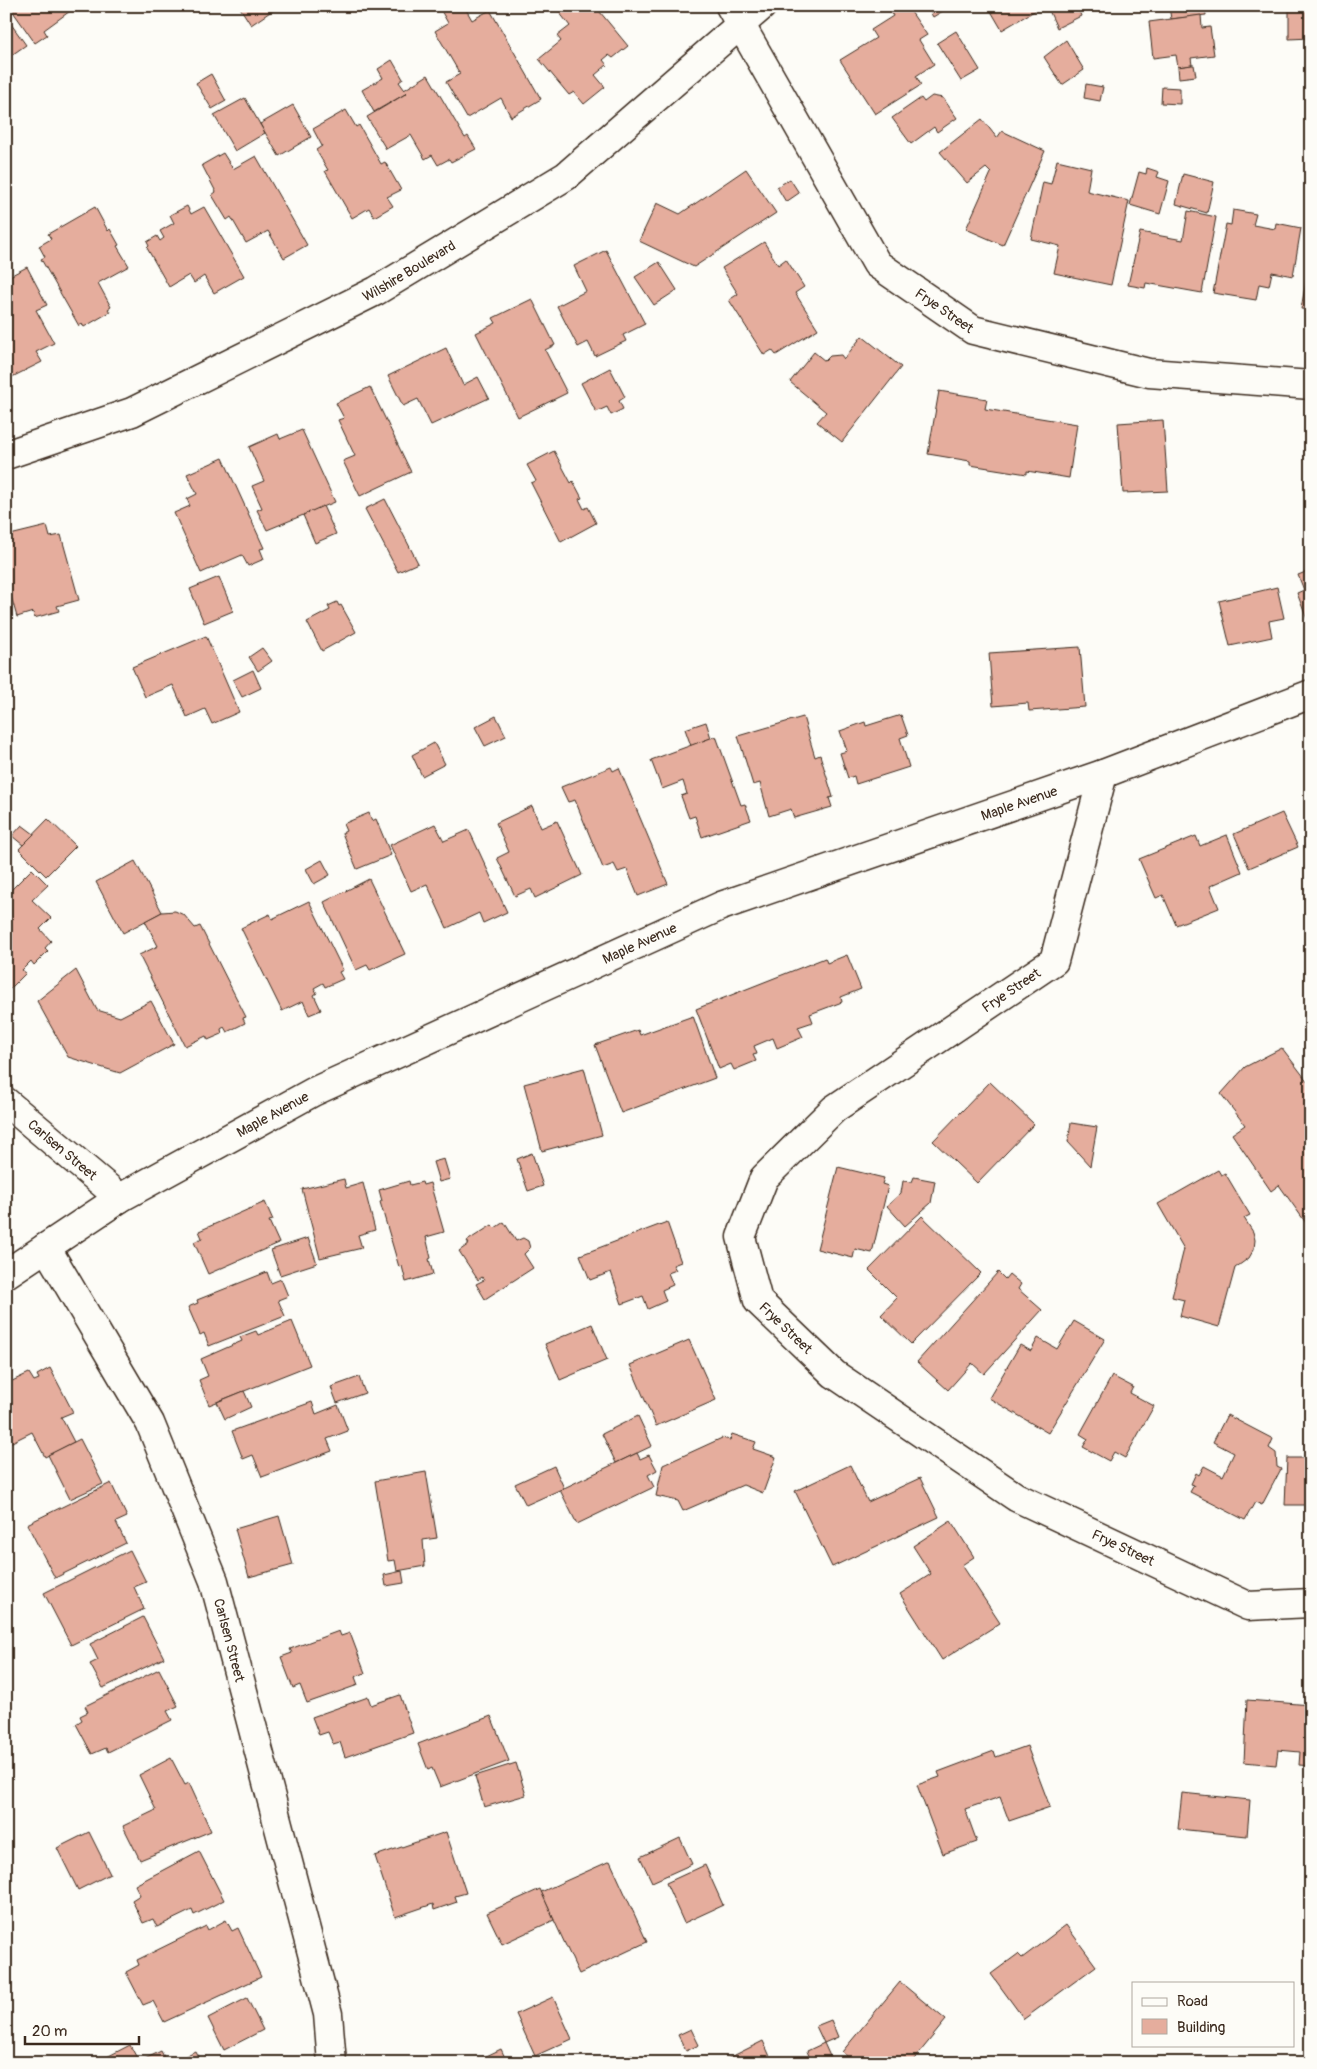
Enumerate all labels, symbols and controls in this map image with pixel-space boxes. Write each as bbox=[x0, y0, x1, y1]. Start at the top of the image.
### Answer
street label: Wilshire Boulevard bbox=[360, 237, 459, 305]
street label: Frye Street bbox=[912, 285, 977, 337]
street label: Maple Avenue bbox=[979, 782, 1060, 824]
street label: Maple Avenue bbox=[600, 919, 680, 968]
street label: Frye Street bbox=[979, 964, 1044, 1016]
street label: Maple Avenue bbox=[234, 1088, 312, 1141]
street label: Carlsen Street bbox=[24, 1116, 101, 1184]
street label: Frye Street bbox=[755, 1299, 816, 1358]
street label: Frye Street bbox=[1089, 1526, 1158, 1570]
street label: Carlsen Street bbox=[210, 1597, 248, 1684]
legend bbox=[1132, 1982, 1294, 2046]
text: Road bbox=[1177, 1992, 1208, 2011]
scale bar bbox=[25, 2014, 139, 2046]
text: Building bbox=[1177, 2018, 1225, 2037]
text: 20 m bbox=[32, 2022, 67, 2041]

